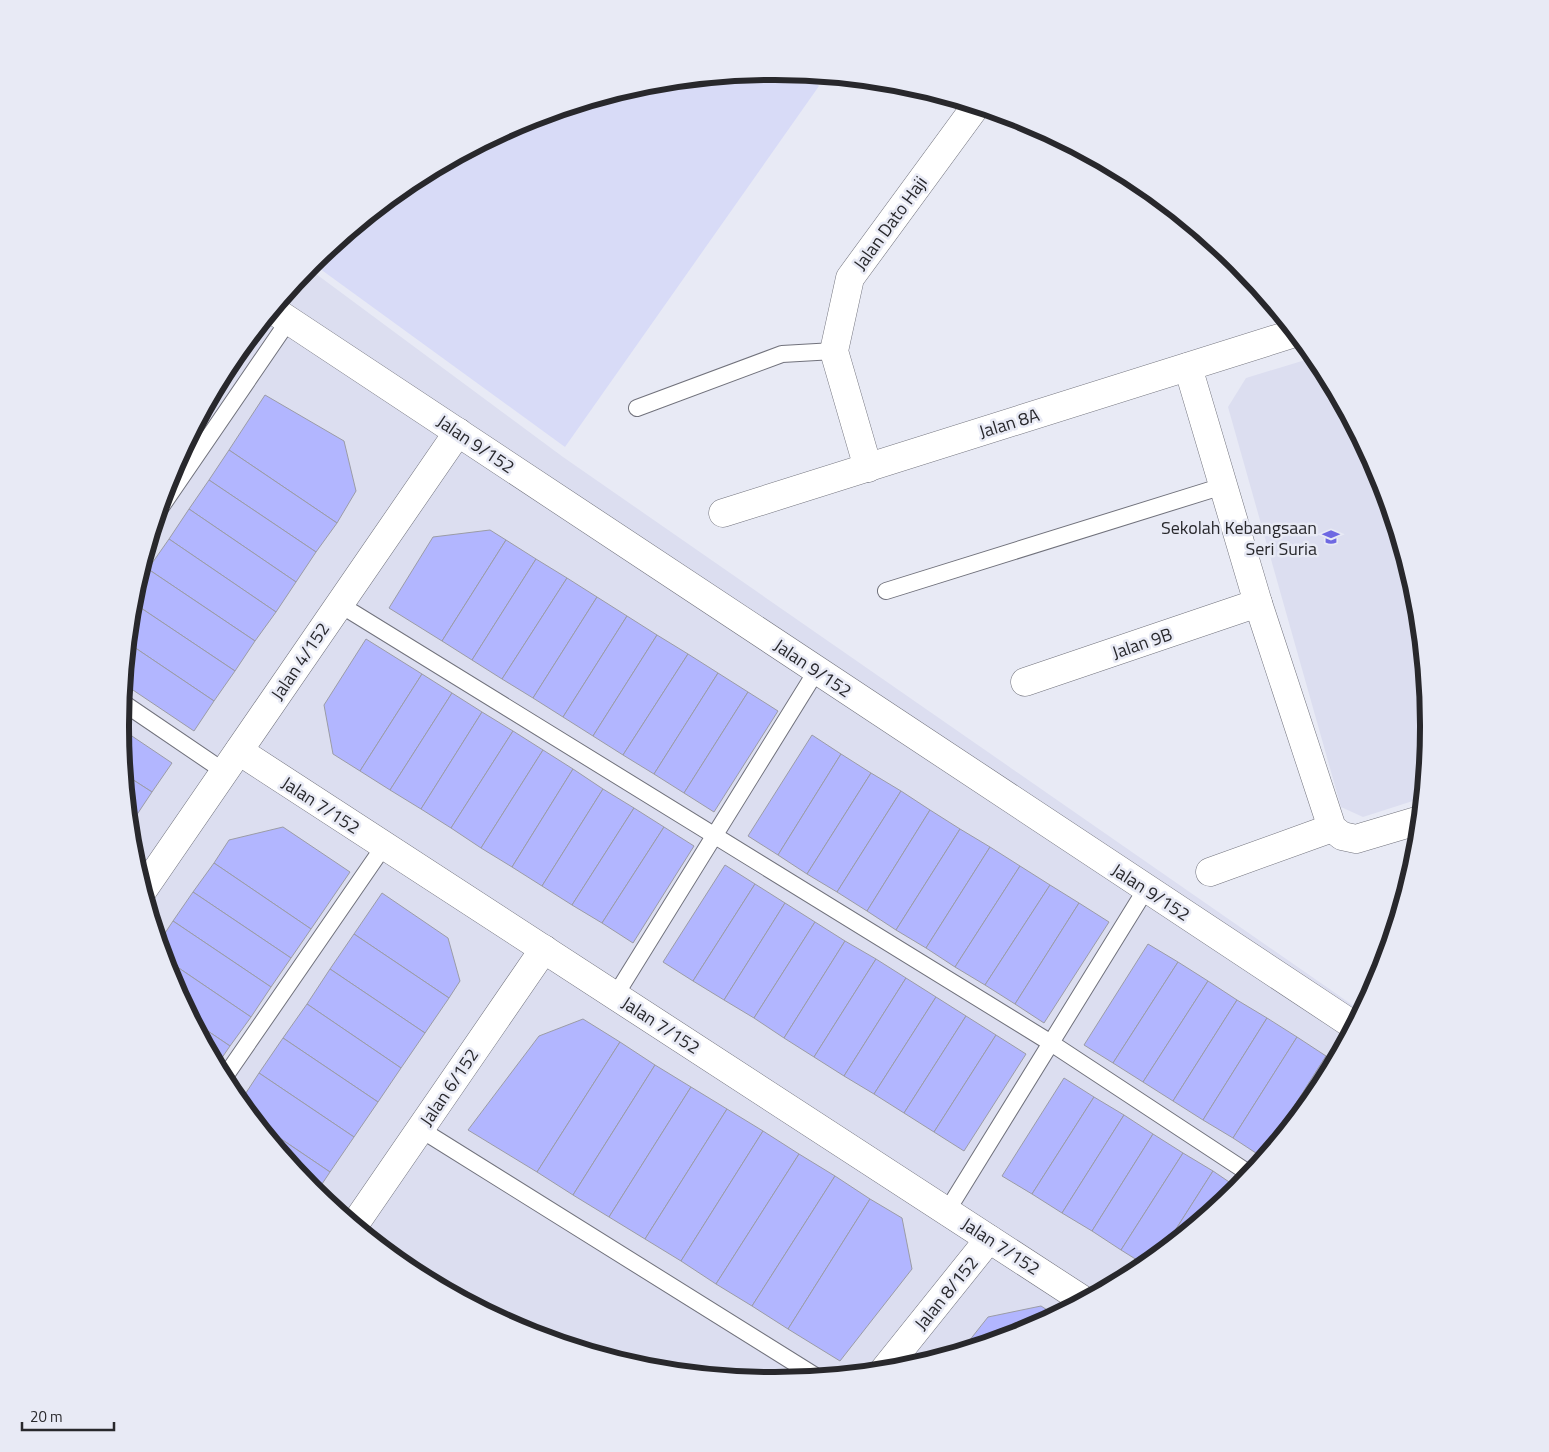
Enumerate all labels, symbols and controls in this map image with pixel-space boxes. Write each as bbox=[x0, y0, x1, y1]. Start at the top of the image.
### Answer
street label: Jalan Dato Haji bbox=[847, 170, 933, 276]
street label: Jalan 8A bbox=[975, 401, 1043, 445]
street label: Jalan 9/152 bbox=[432, 408, 520, 480]
place label: Sekolah Kebangsaan Seri Suria bbox=[1161, 514, 1317, 562]
school or university icon: Sekolah Kebangsaan Seri Suria bbox=[1321, 527, 1341, 547]
street label: Jalan 4/152 bbox=[264, 617, 336, 705]
street label: Jalan 9B bbox=[1108, 620, 1176, 666]
street label: Jalan 9/152 bbox=[769, 632, 857, 704]
street label: Jalan 7/152 bbox=[276, 770, 366, 840]
street label: Jalan 9/152 bbox=[1106, 857, 1196, 927]
street label: Jalan 7/152 bbox=[616, 990, 706, 1060]
street label: Jalan 6/152 bbox=[413, 1043, 485, 1131]
street label: Jalan 7/152 bbox=[956, 1211, 1046, 1281]
street label: Jalan 8/152 bbox=[908, 1250, 984, 1336]
scale bar bbox=[22, 1400, 115, 1432]
text: 20 m bbox=[30, 1405, 63, 1428]

